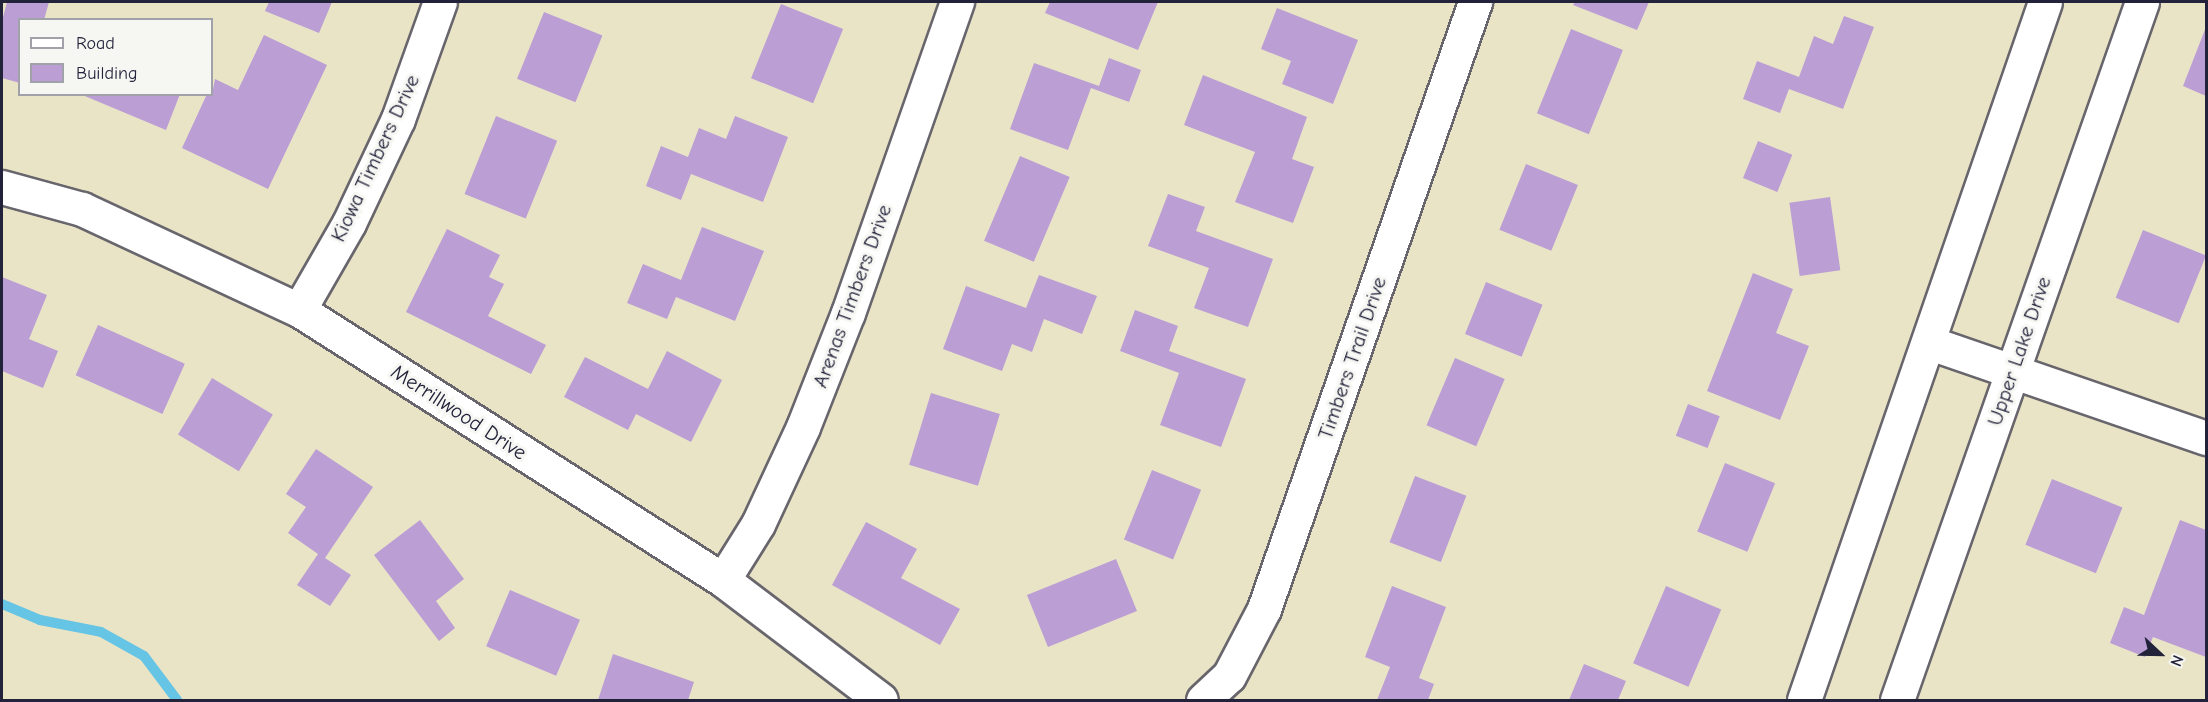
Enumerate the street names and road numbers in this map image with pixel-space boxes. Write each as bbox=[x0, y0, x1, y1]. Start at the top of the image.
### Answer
street label: Kiowa Timbers Drive bbox=[325, 70, 425, 246]
street label: Arenas Timbers Drive bbox=[807, 201, 897, 391]
street label: Timbers Trail Drive bbox=[1312, 273, 1392, 443]
street label: Upper Lake Drive bbox=[1982, 273, 2056, 429]
street label: Merrillwood Drive bbox=[387, 359, 531, 465]

